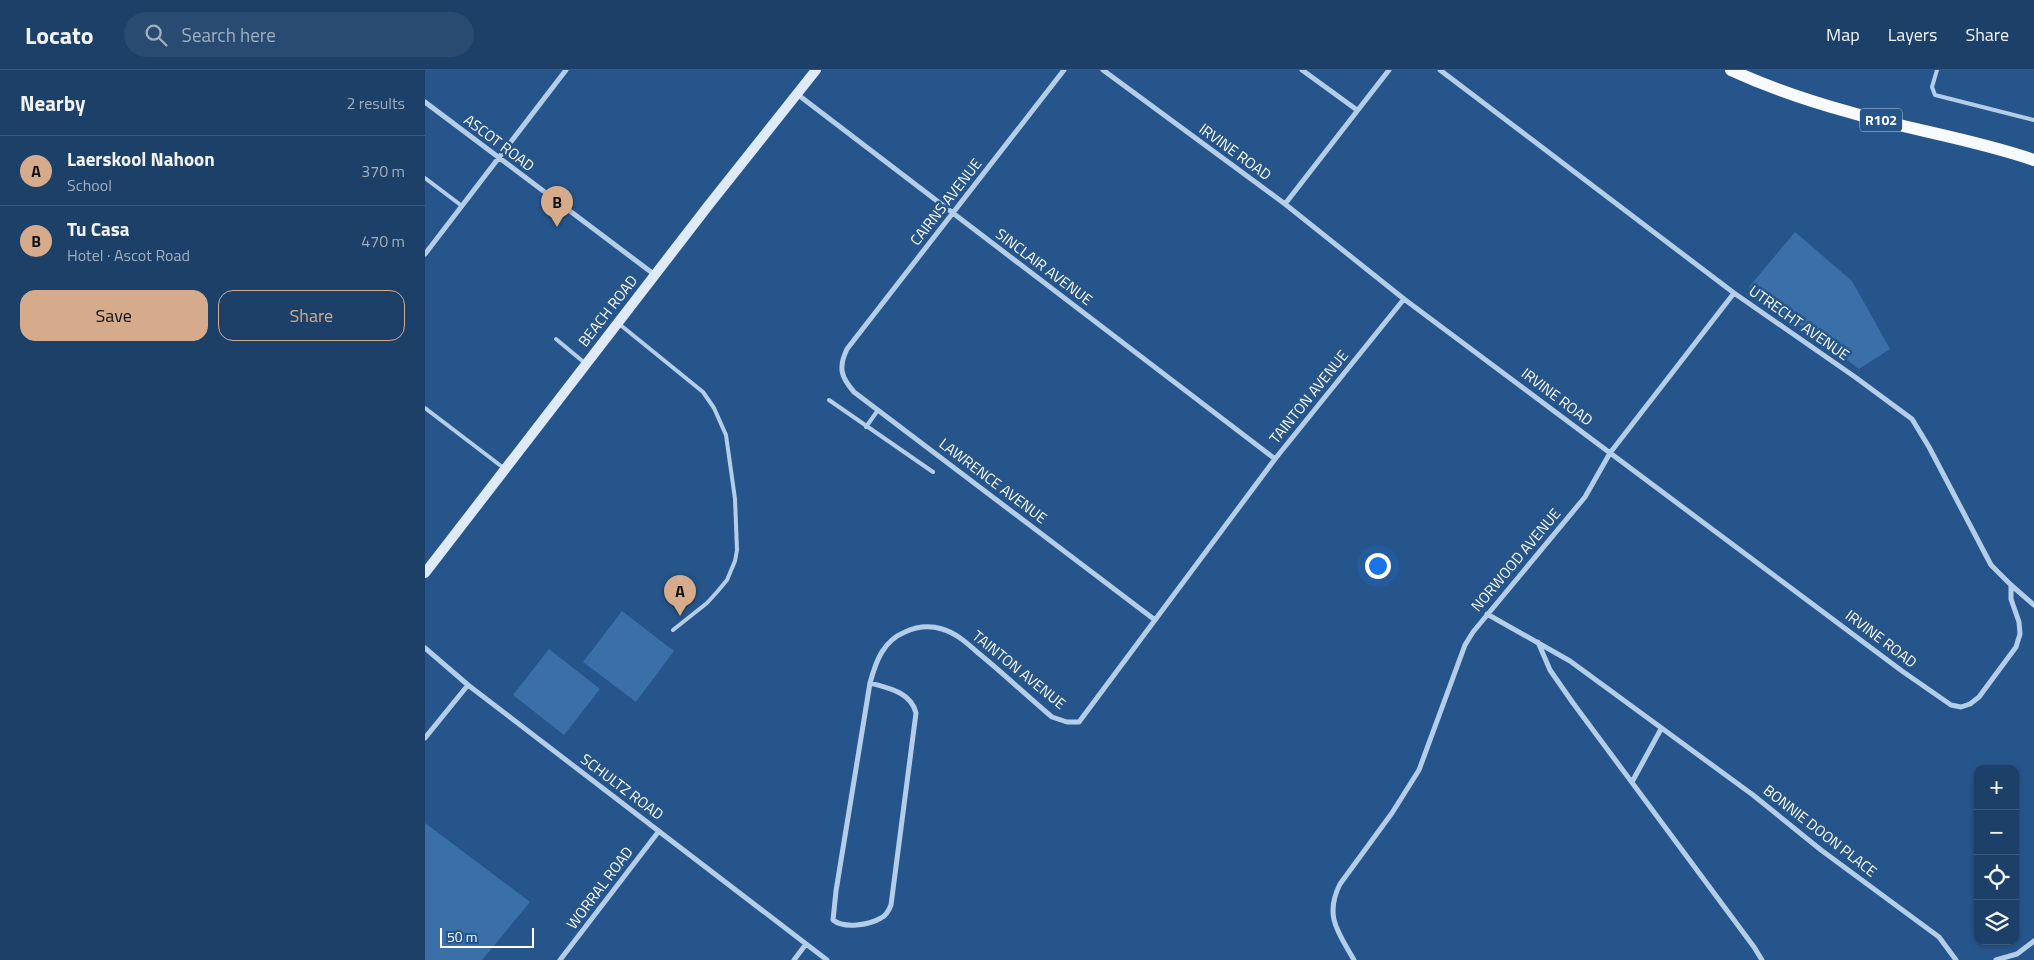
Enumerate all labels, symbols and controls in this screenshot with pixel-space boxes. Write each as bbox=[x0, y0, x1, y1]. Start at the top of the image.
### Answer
search box bbox=[124, 12, 474, 57]
text: Locato bbox=[25, 17, 94, 53]
text: Search here bbox=[182, 20, 276, 49]
icon: search bbox=[142, 21, 170, 49]
text: Map bbox=[1826, 21, 1860, 48]
text: Layers bbox=[1888, 21, 1937, 48]
text: Share bbox=[1965, 21, 2009, 48]
text: Nearby bbox=[20, 87, 85, 119]
text: 2 results bbox=[346, 91, 405, 115]
street label: ASCOT ROAD bbox=[459, 108, 539, 177]
road number: R102 bbox=[1860, 108, 1902, 132]
street label: IRVINE ROAD bbox=[1194, 117, 1276, 186]
text: Laerskool Nahoon bbox=[67, 144, 215, 173]
street label: CAIRNS AVENUE bbox=[904, 153, 987, 250]
text: A bbox=[31, 159, 41, 183]
text: 370 m bbox=[361, 159, 405, 183]
text: School bbox=[67, 173, 112, 197]
pin: B bbox=[541, 186, 573, 227]
text: Tu Casa bbox=[67, 214, 129, 243]
street label: SINCLAIR AVENUE bbox=[991, 222, 1098, 311]
text: B bbox=[31, 229, 41, 253]
text: 470 m bbox=[361, 229, 405, 253]
text: Hotel · Ascot Road bbox=[67, 243, 190, 267]
street label: BEACH ROAD bbox=[572, 270, 643, 351]
street label: UTRECHT AVENUE bbox=[1744, 279, 1854, 366]
button: Save bbox=[20, 290, 208, 341]
button: Share bbox=[218, 290, 405, 341]
street label: TAINTON AVENUE bbox=[1264, 345, 1354, 448]
street label: IRVINE ROAD bbox=[1517, 362, 1598, 431]
street label: LAWRENCE AVENUE bbox=[934, 432, 1052, 529]
street label: NORWOOD AVENUE bbox=[1465, 503, 1566, 616]
your location bbox=[1365, 553, 1391, 579]
pin: A bbox=[664, 575, 696, 616]
street label: IRVINE ROAD bbox=[1841, 604, 1922, 673]
street label: TAINTON AVENUE bbox=[968, 625, 1071, 715]
street label: SCHULTZ ROAD bbox=[576, 748, 669, 825]
map controls bbox=[1974, 765, 2019, 945]
button: + bbox=[1974, 765, 2019, 810]
street label: BONNIE DOON PLACE bbox=[1758, 779, 1882, 882]
button: − bbox=[1974, 810, 2019, 855]
street label: WORRAL ROAD bbox=[561, 841, 638, 934]
button: locate bbox=[1974, 855, 2019, 900]
button: layers bbox=[1974, 900, 2019, 945]
scale bar bbox=[440, 925, 534, 948]
text: 50 m bbox=[447, 926, 477, 947]

